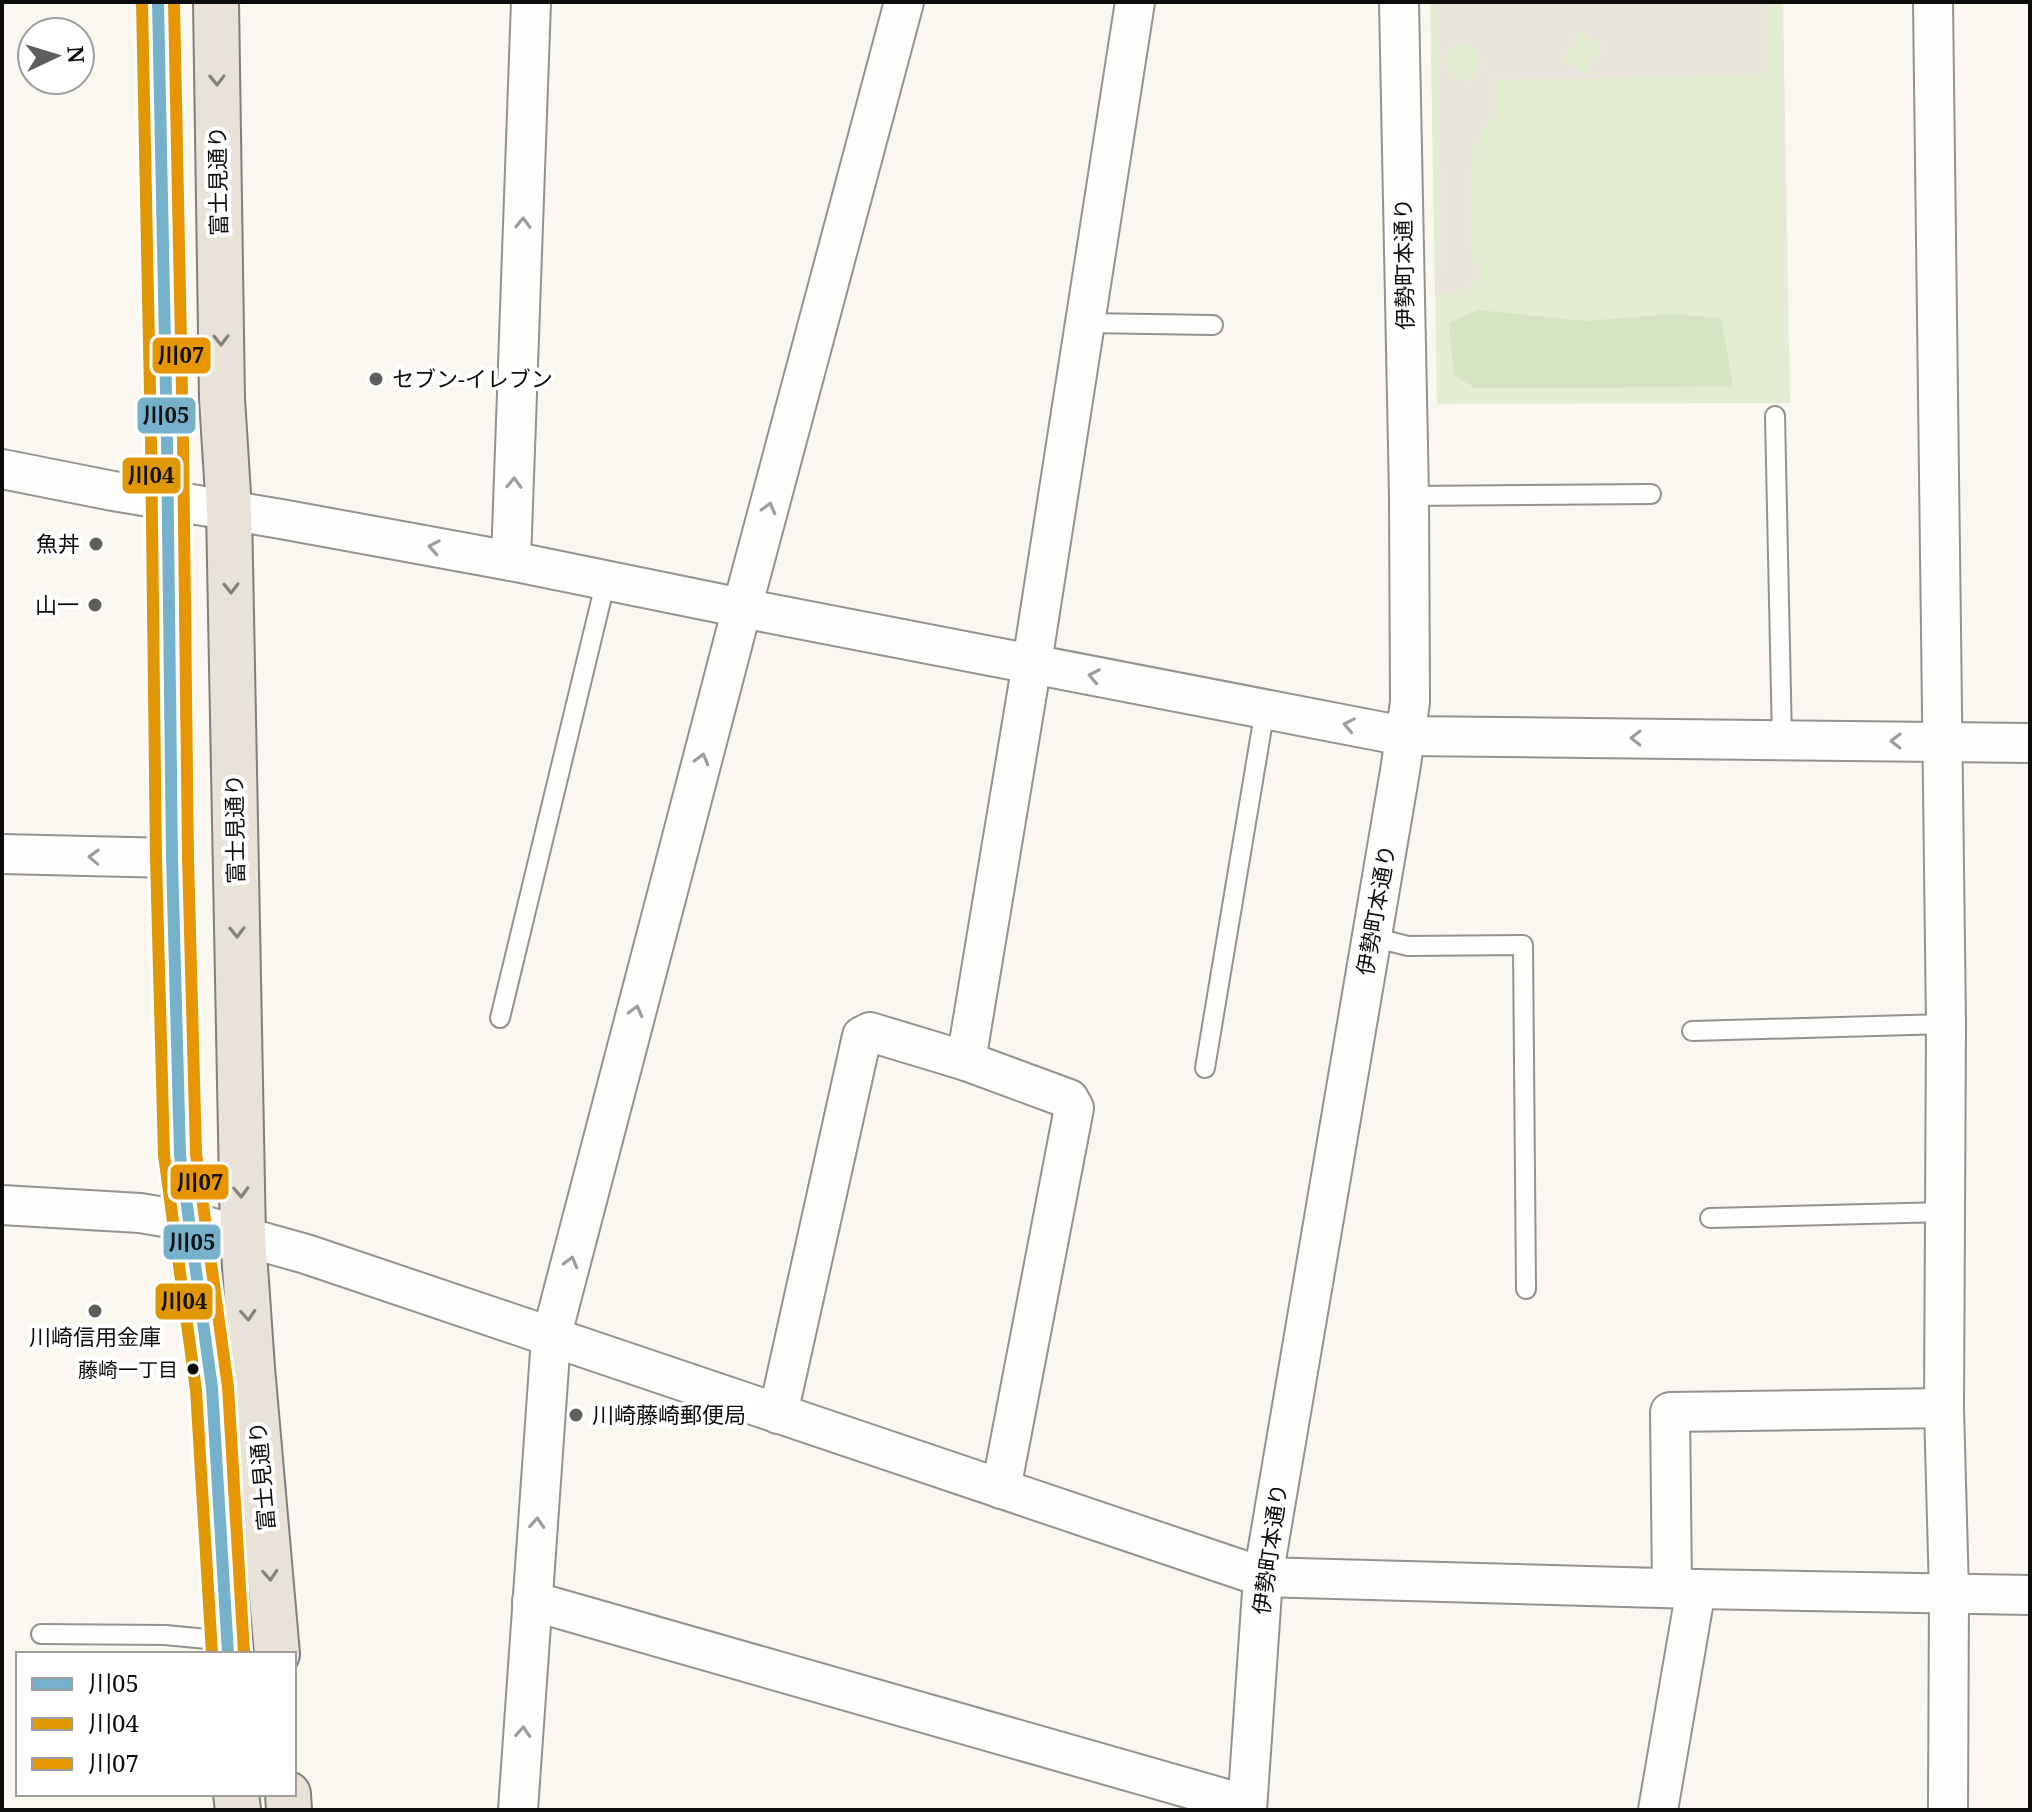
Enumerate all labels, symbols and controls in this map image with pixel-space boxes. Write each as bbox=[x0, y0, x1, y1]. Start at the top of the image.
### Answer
north arrow bbox=[16, 16, 96, 96]
text: N bbox=[61, 45, 93, 64]
one-way arrow bbox=[208, 74, 226, 87]
street label: 富士見通り bbox=[201, 126, 233, 236]
street label: 伊勢町本通り bbox=[1387, 198, 1419, 330]
one-way arrow bbox=[514, 216, 531, 229]
one-way arrow bbox=[212, 334, 230, 347]
line badge: 川07 bbox=[151, 336, 212, 375]
text: 川07 bbox=[158, 339, 204, 369]
place label: セブン-イレブン bbox=[392, 363, 553, 393]
marker: セブン-イレブン bbox=[367, 370, 385, 388]
line badge: 川05 bbox=[136, 396, 197, 435]
text: 川05 bbox=[143, 399, 189, 429]
line badge: 川04 bbox=[121, 456, 182, 495]
text: 川04 bbox=[128, 459, 174, 489]
one-way arrow bbox=[505, 476, 522, 489]
one-way arrow bbox=[759, 501, 776, 515]
place label: 魚丼 bbox=[36, 528, 80, 558]
marker: 魚丼 bbox=[87, 535, 105, 553]
one-way arrow bbox=[427, 539, 441, 556]
one-way arrow bbox=[222, 582, 239, 595]
place label: 山一 bbox=[35, 589, 79, 619]
marker: 山一 bbox=[86, 596, 104, 614]
one-way arrow bbox=[1087, 668, 1101, 685]
one-way arrow bbox=[1342, 718, 1356, 735]
one-way arrow bbox=[1629, 729, 1642, 747]
one-way arrow bbox=[1889, 732, 1902, 749]
one-way arrow bbox=[693, 753, 710, 766]
street label: 富士見通り bbox=[218, 774, 250, 884]
street label: 伊勢町本通り bbox=[1349, 842, 1401, 977]
one-way arrow bbox=[87, 848, 100, 865]
one-way arrow bbox=[228, 926, 245, 939]
one-way arrow bbox=[627, 1004, 644, 1018]
line badge: 川07 bbox=[169, 1163, 230, 1201]
text: 川07 bbox=[177, 1166, 223, 1196]
one-way arrow bbox=[233, 1186, 250, 1199]
line badge: 川05 bbox=[162, 1223, 222, 1261]
text: 川05 bbox=[169, 1226, 215, 1256]
one-way arrow bbox=[561, 1256, 578, 1270]
line badge: 川04 bbox=[154, 1282, 214, 1321]
text: 川04 bbox=[161, 1285, 207, 1315]
marker: 川崎信用金庫 bbox=[86, 1302, 104, 1320]
one-way arrow bbox=[239, 1309, 256, 1322]
place label: 川崎信用金庫 bbox=[29, 1321, 161, 1351]
place label: 藤崎一丁目 bbox=[78, 1356, 178, 1383]
marker: 藤崎一丁目 bbox=[185, 1361, 201, 1377]
place label: 川崎藤崎郵便局 bbox=[592, 1399, 746, 1429]
marker: 川崎藤崎郵便局 bbox=[567, 1406, 585, 1424]
street label: 富士見通り bbox=[241, 1420, 281, 1532]
street label: 伊勢町本通り bbox=[1245, 1481, 1293, 1616]
one-way arrow bbox=[528, 1516, 545, 1529]
one-way arrow bbox=[261, 1568, 278, 1581]
legend bbox=[16, 1652, 296, 1796]
text: 川05 bbox=[88, 1666, 139, 1699]
text: 川04 bbox=[88, 1706, 139, 1739]
one-way arrow bbox=[514, 1725, 531, 1738]
text: 川07 bbox=[88, 1746, 139, 1779]

